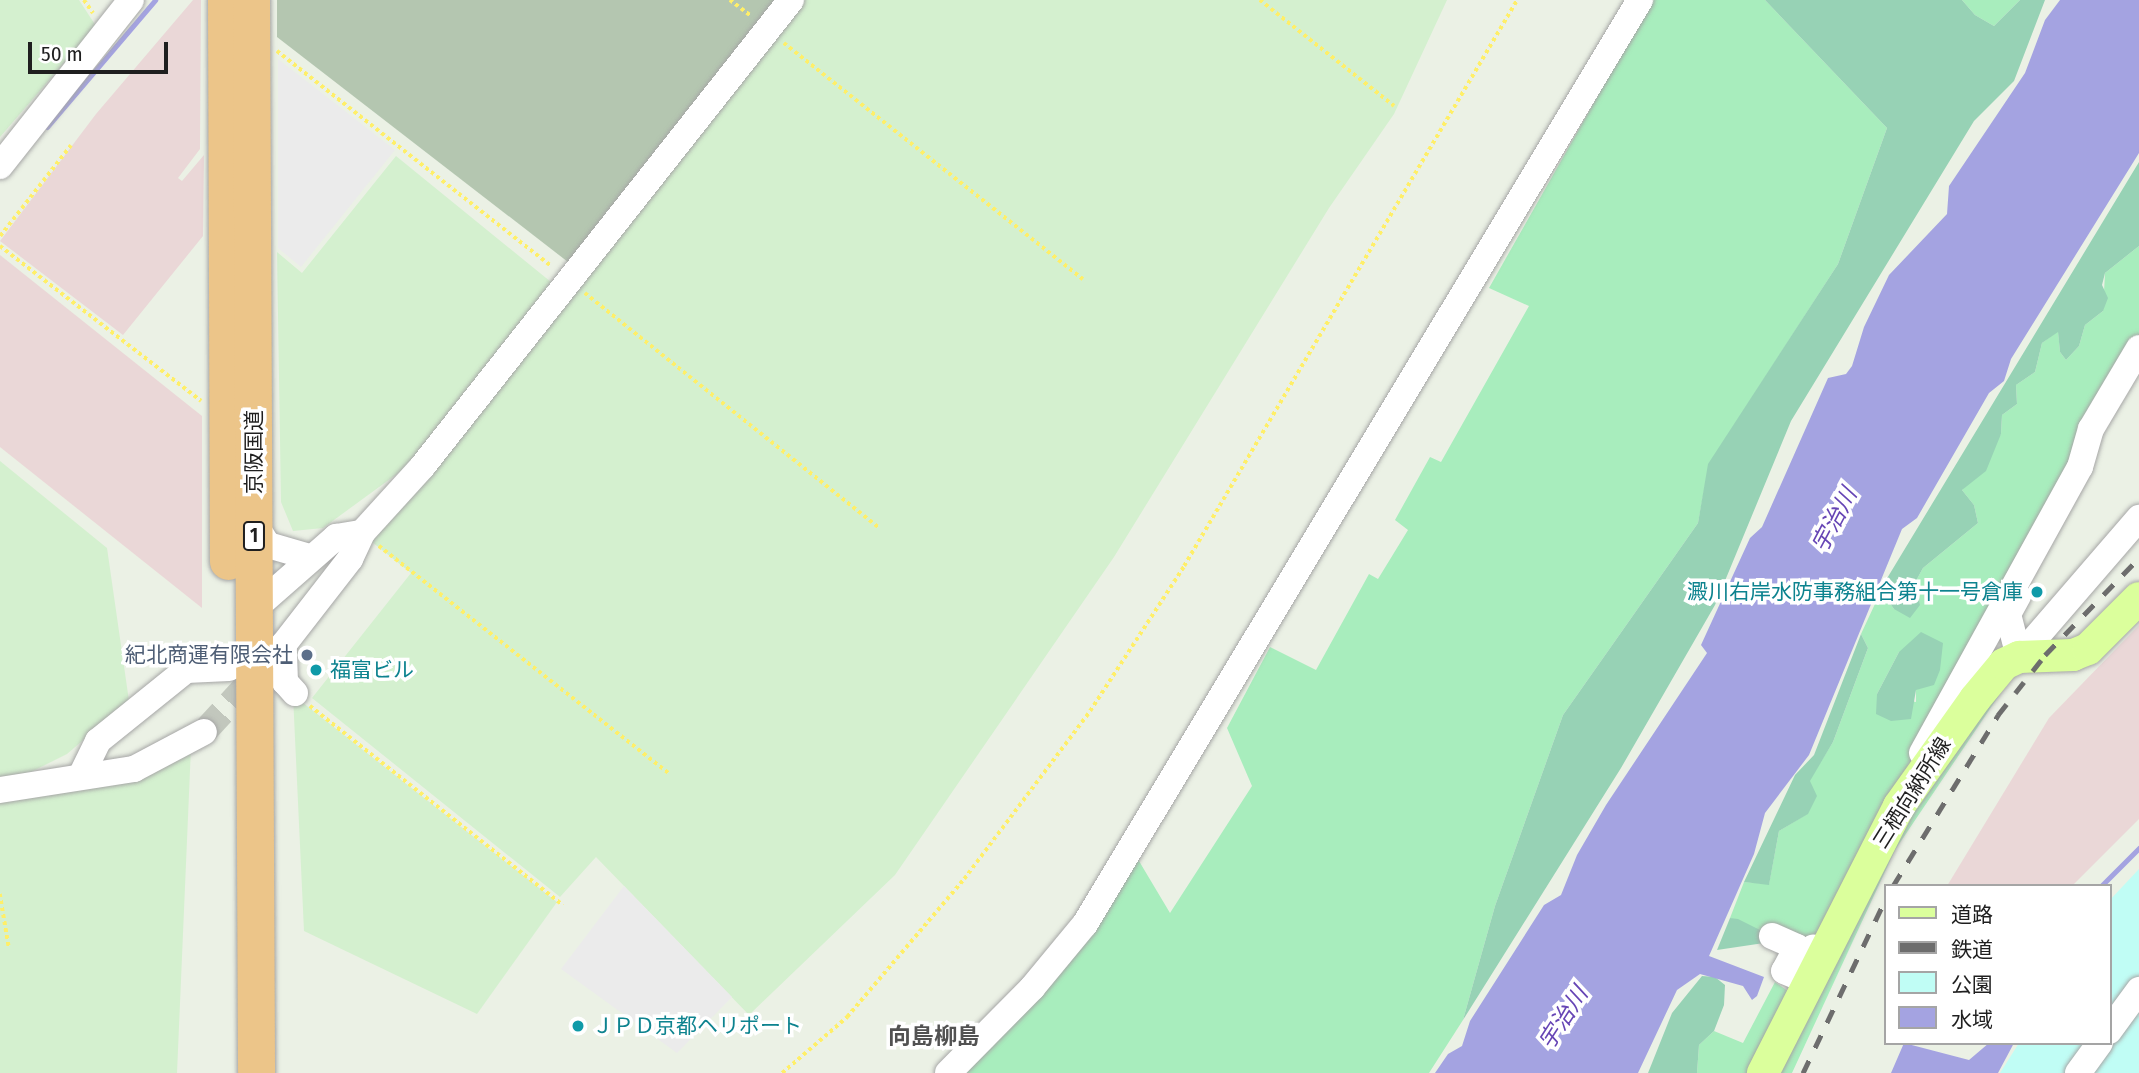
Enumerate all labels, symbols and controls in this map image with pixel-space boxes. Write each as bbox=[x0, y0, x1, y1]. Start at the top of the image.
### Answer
scale bar bbox=[32, 28, 172, 72]
text: 50 m bbox=[41, 41, 83, 67]
street label: 京阪国道 bbox=[241, 410, 267, 494]
water label: 宇治川 bbox=[1806, 483, 1862, 557]
road number: 1 bbox=[242, 520, 266, 552]
place label: 澱川右岸水防事務組合第十一号倉庫 bbox=[1687, 579, 2023, 605]
marker: 澱川右岸水防事務組合第十一号倉庫 bbox=[2029, 584, 2045, 600]
place label: 紀北商運有限会社 bbox=[125, 642, 293, 668]
marker: 紀北商運有限会社 bbox=[299, 647, 315, 663]
place label: 福富ビル bbox=[330, 657, 414, 683]
marker: 福富ビル bbox=[308, 662, 324, 678]
street label: 三栖向納所線 bbox=[1868, 733, 1956, 853]
legend bbox=[1884, 884, 2111, 1045]
text: 道路 bbox=[1951, 902, 1993, 928]
text: 鉄道 bbox=[1951, 937, 1993, 963]
text: 公園 bbox=[1951, 972, 1993, 998]
water label: 宇治川 bbox=[1533, 982, 1593, 1054]
text: 水域 bbox=[1951, 1007, 1993, 1033]
place label: ＪＰＤ京都ヘリポート bbox=[592, 1013, 802, 1039]
marker: ＪＰＤ京都ヘリポート bbox=[570, 1018, 586, 1034]
district label: 向島柳島 bbox=[888, 1022, 980, 1050]

